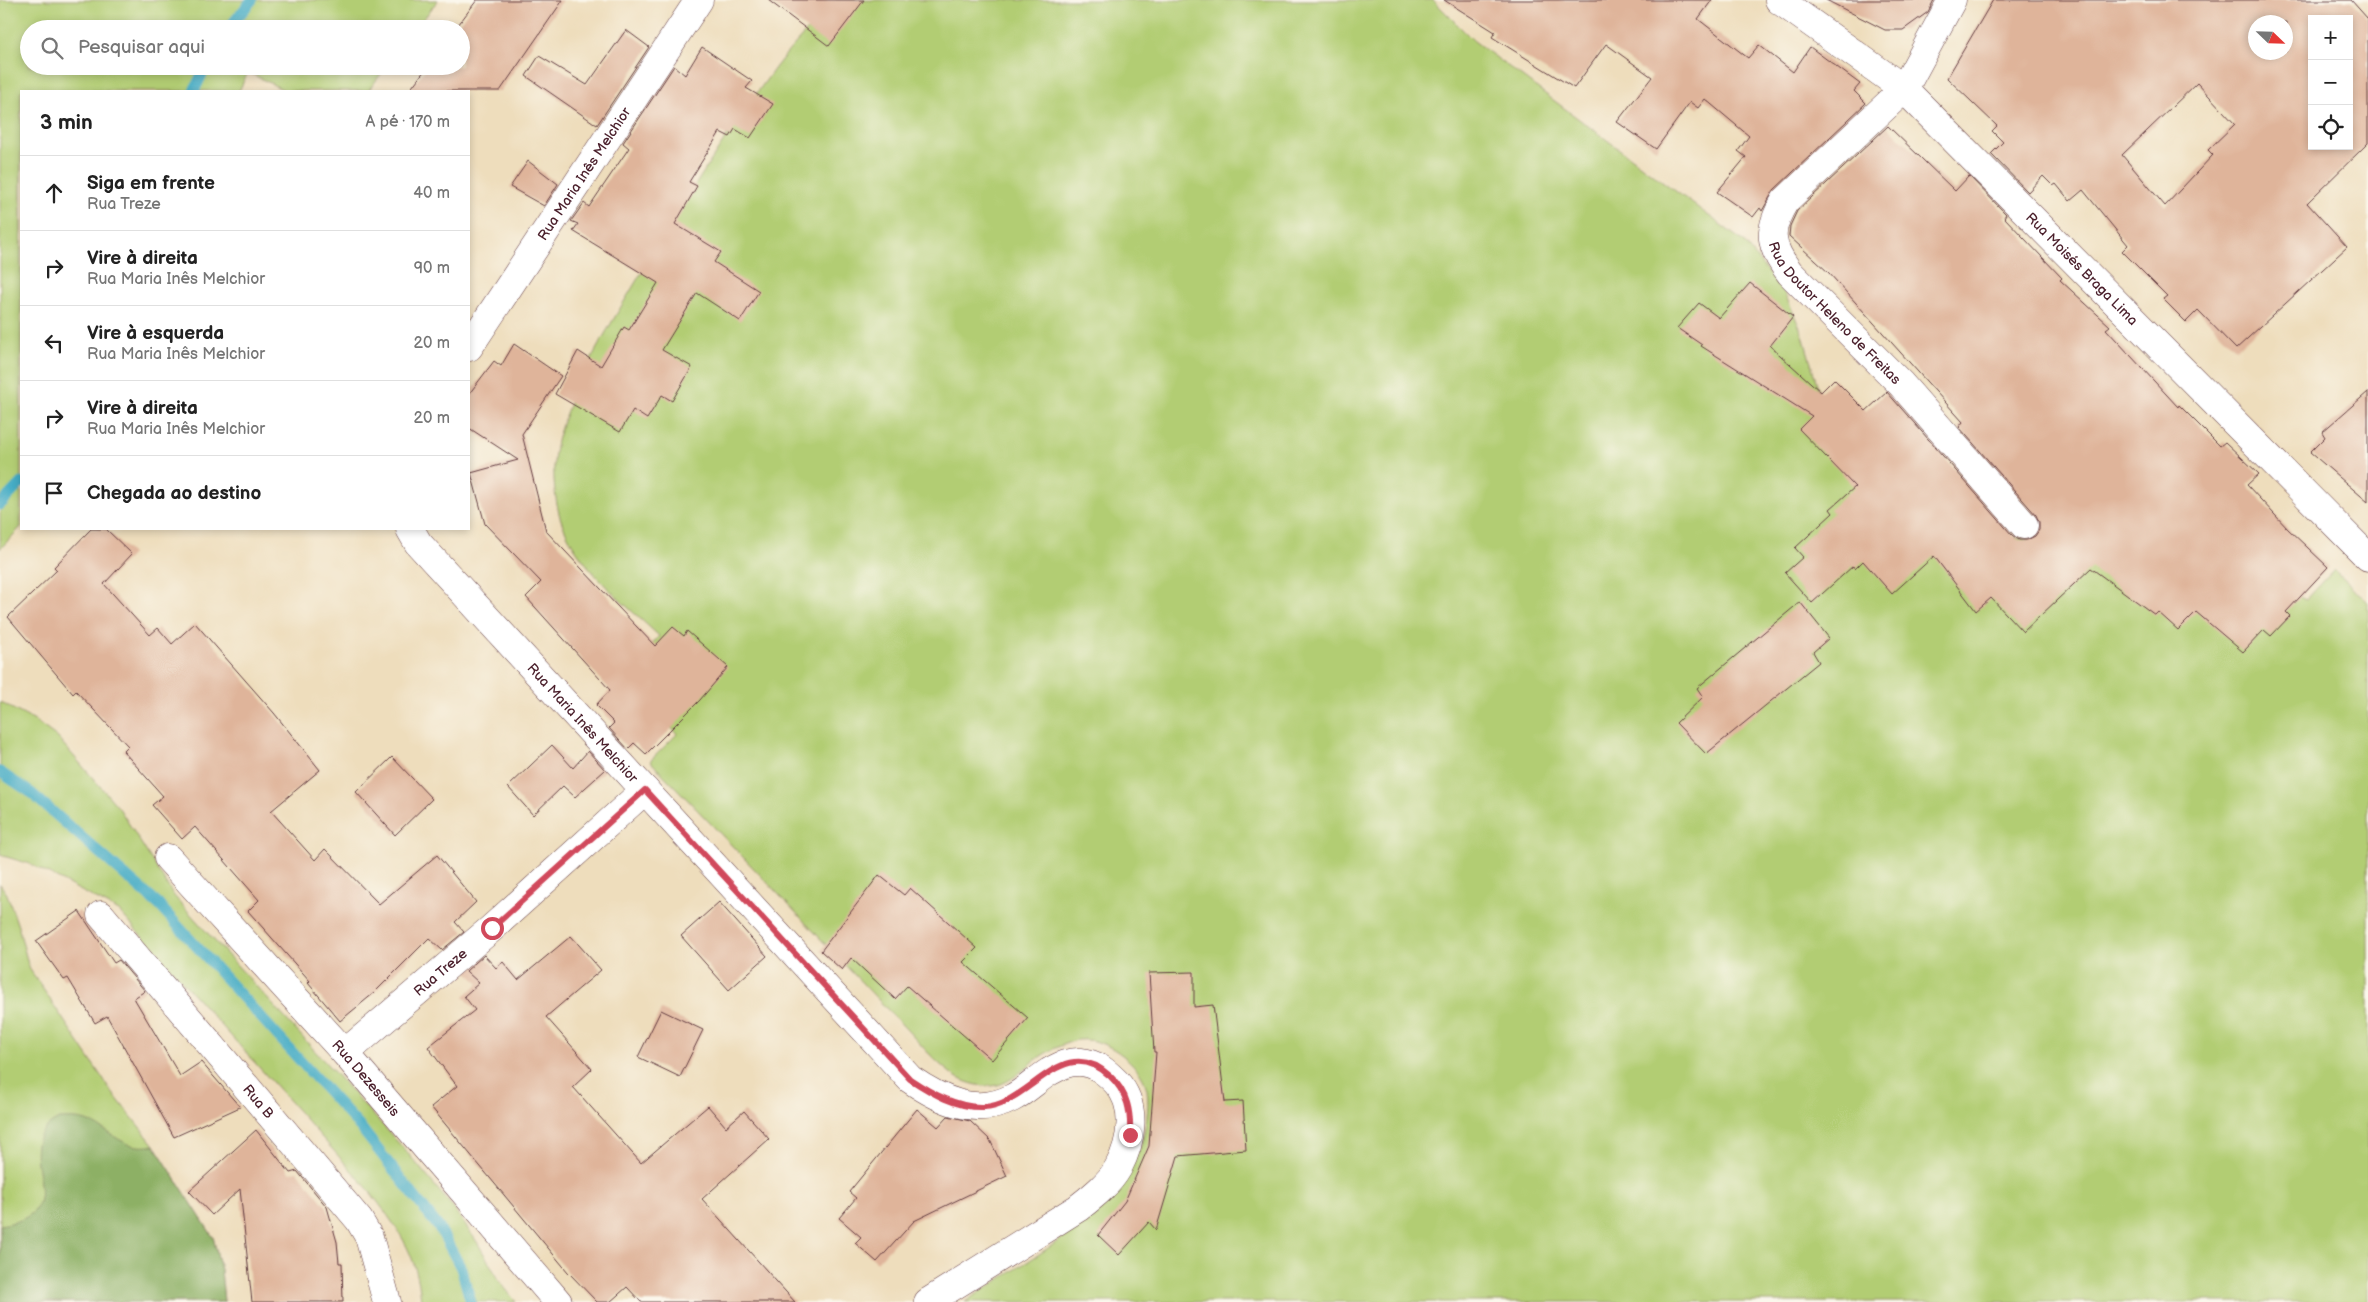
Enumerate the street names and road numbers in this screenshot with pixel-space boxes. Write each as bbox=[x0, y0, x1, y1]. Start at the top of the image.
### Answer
street label: Rua Maria Inês Melchior bbox=[534, 103, 635, 243]
street label: Rua Moisés Braga Lima bbox=[2023, 209, 2142, 329]
street label: Rua Doutor Heleno de Freitas bbox=[1765, 239, 1905, 388]
street label: Rua Maria Inês Melchior bbox=[524, 659, 643, 787]
street label: Rua Treze bbox=[410, 945, 470, 999]
street label: Rua Dezesseis bbox=[329, 1036, 404, 1119]
street label: Rua B bbox=[239, 1081, 278, 1122]

